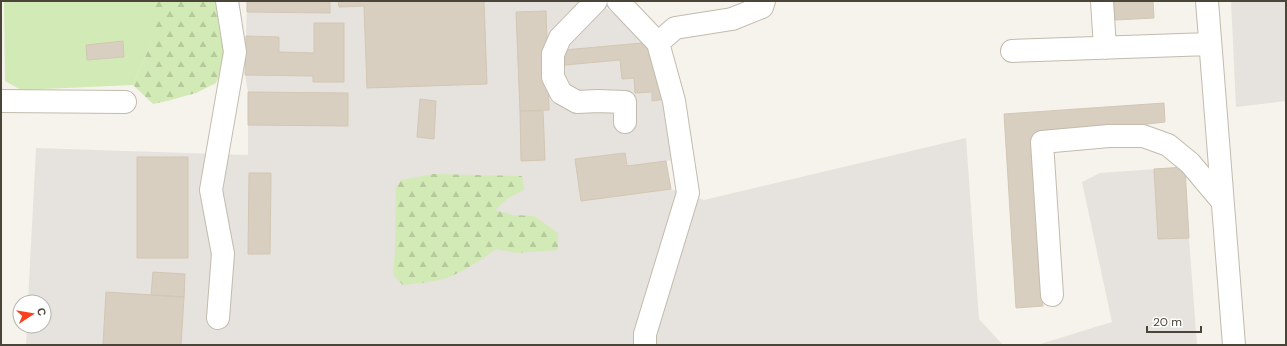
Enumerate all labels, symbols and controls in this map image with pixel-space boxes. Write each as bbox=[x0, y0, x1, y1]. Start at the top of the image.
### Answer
north arrow bbox=[12, 294, 52, 334]
text: С bbox=[34, 307, 49, 317]
scale bar bbox=[1147, 308, 1201, 334]
text: 20 m bbox=[1153, 314, 1182, 330]

